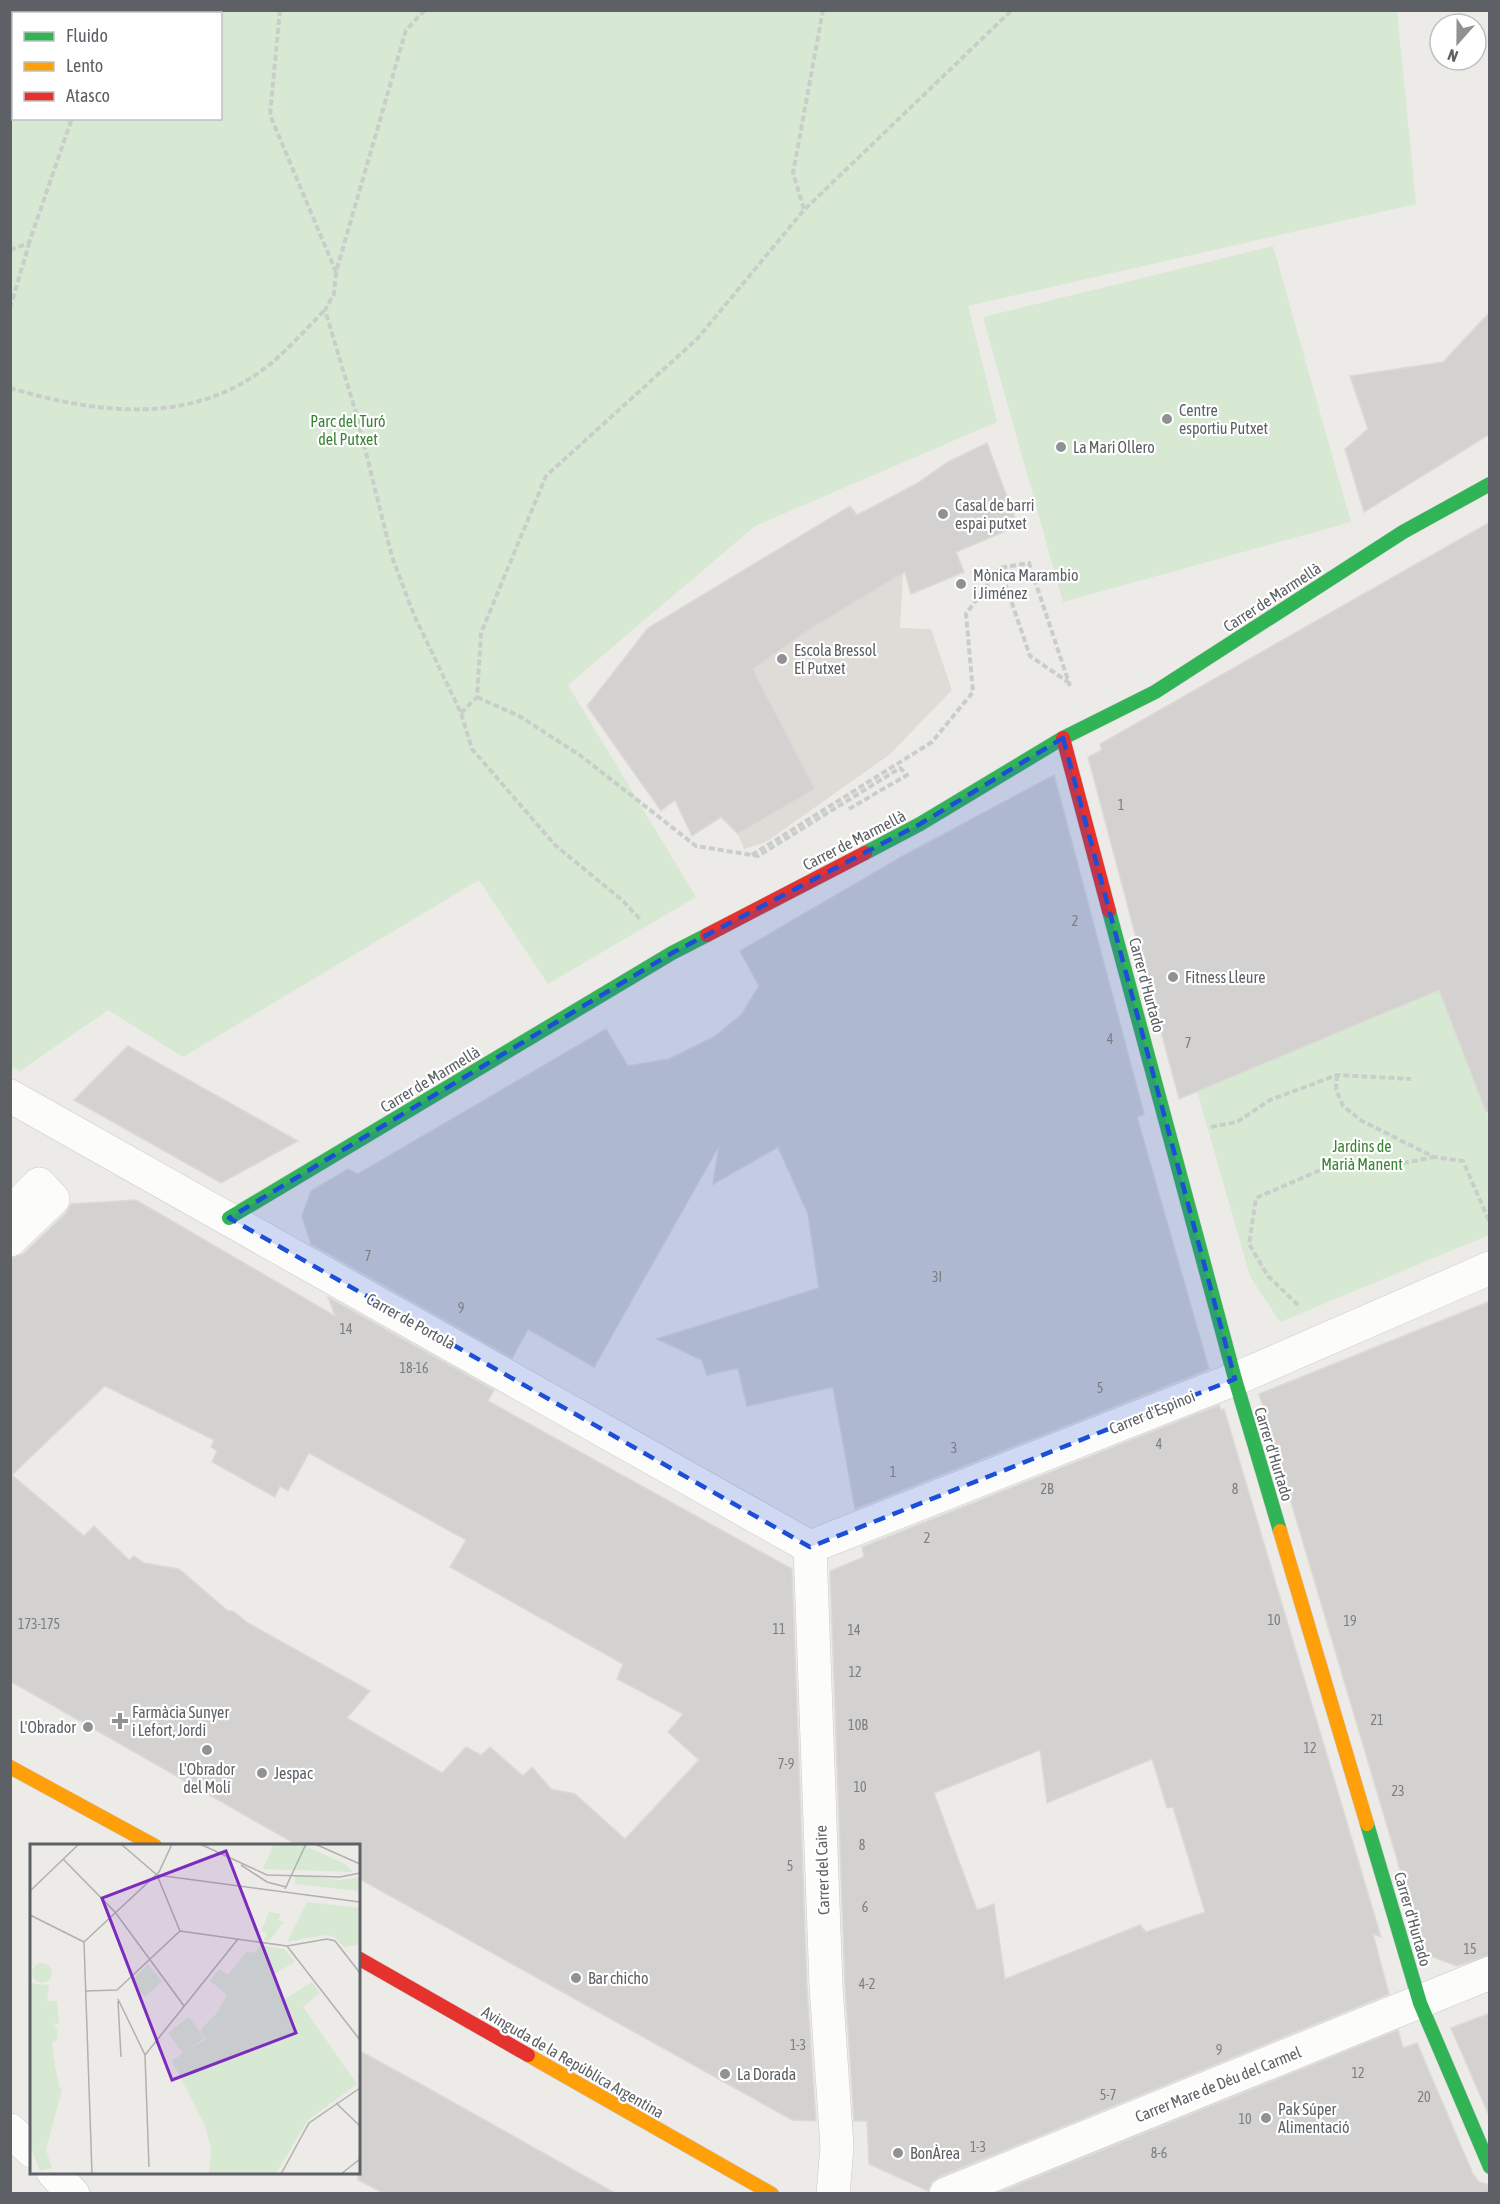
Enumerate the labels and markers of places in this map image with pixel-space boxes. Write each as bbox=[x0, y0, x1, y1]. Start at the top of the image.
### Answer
place label: Centre esportiu Putxet bbox=[1179, 401, 1269, 438]
marker: Centre esportiu Putxet bbox=[1160, 412, 1174, 426]
place label: La Mari Ollero bbox=[1073, 438, 1155, 456]
marker: La Mari Ollero bbox=[1054, 440, 1068, 454]
place label: Casal de barri espai putxet bbox=[955, 496, 1034, 533]
marker: Casal de barri espai putxet bbox=[936, 507, 950, 521]
place label: Mònica Marambio i Jiménez bbox=[973, 566, 1079, 602]
marker: Mònica Marambio i Jiménez bbox=[954, 577, 968, 591]
place label: Escola Bressol El Putxet bbox=[794, 641, 877, 677]
marker: Escola Bressol El Putxet bbox=[775, 652, 789, 666]
place label: Fitness Lleure bbox=[1185, 968, 1266, 986]
marker: Fitness Lleure bbox=[1166, 970, 1180, 984]
place label: Farmàcia Sunyer i Lefort, Jordi bbox=[132, 1703, 229, 1739]
marker: Farmàcia Sunyer i Lefort, Jordi bbox=[113, 1714, 127, 1728]
place label: L'Obrador bbox=[19, 1718, 76, 1736]
marker: L'Obrador bbox=[81, 1720, 95, 1734]
marker: L'Obrador del Molí bbox=[200, 1743, 214, 1757]
place label: L'Obrador del Molí bbox=[179, 1760, 236, 1796]
place label: Jespac bbox=[274, 1764, 313, 1783]
marker: Jespac bbox=[255, 1766, 269, 1780]
place label: Bar chicho bbox=[588, 1969, 649, 1987]
marker: Bar chicho bbox=[569, 1971, 583, 1985]
place label: La Dorada bbox=[737, 2065, 796, 2083]
marker: La Dorada bbox=[718, 2067, 732, 2081]
place label: Pak Súper Alimentació bbox=[1278, 2100, 1349, 2136]
marker: Pak Súper Alimentació bbox=[1259, 2111, 1273, 2125]
place label: BonÀrea bbox=[910, 2144, 960, 2162]
marker: BonÀrea bbox=[891, 2146, 905, 2160]

